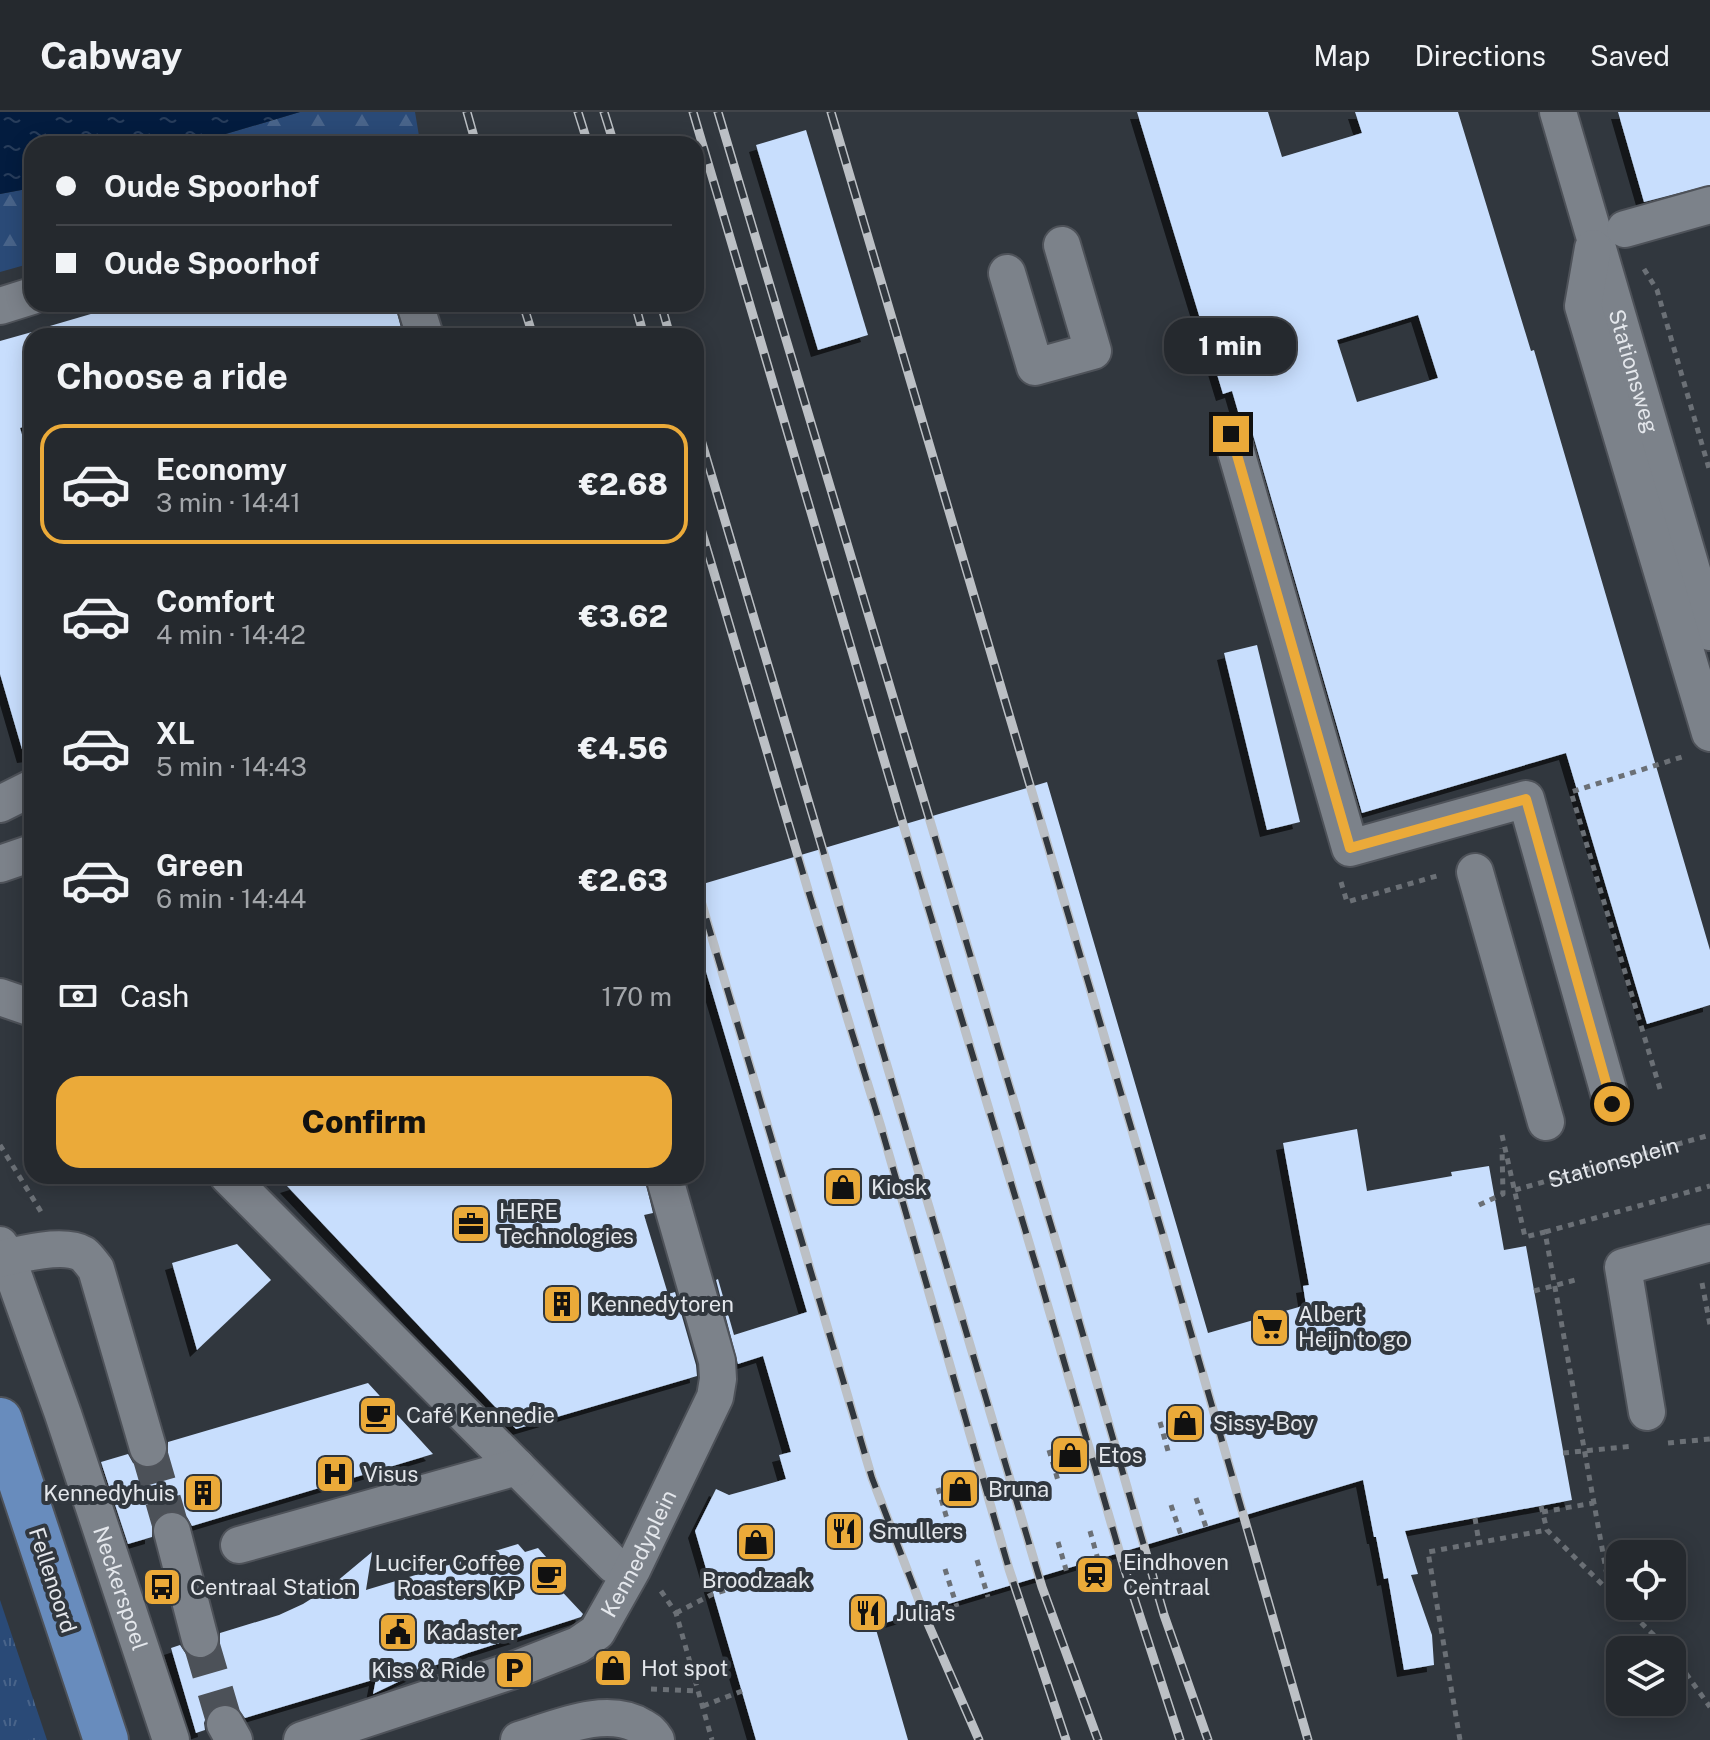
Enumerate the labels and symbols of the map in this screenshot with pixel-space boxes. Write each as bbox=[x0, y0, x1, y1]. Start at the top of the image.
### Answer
street label: Stationsweg bbox=[1603, 306, 1664, 436]
callout: 1 min bbox=[1165, 318, 1297, 374]
route end bbox=[1213, 416, 1249, 452]
route start bbox=[1594, 1086, 1630, 1122]
street label: Stationsplein bbox=[1545, 1132, 1682, 1193]
shop icon: Kiosk bbox=[822, 1166, 864, 1208]
place label: Kiosk bbox=[871, 1174, 927, 1200]
place label: HERE Technologies bbox=[499, 1198, 634, 1249]
office icon: HERE Technologies bbox=[450, 1203, 492, 1245]
building icon: Kennedytoren bbox=[541, 1283, 583, 1325]
place label: Kennedytoren bbox=[590, 1291, 734, 1317]
place label: Albert Heijn to go bbox=[1298, 1301, 1408, 1352]
supermarket icon: Albert Heijn to go bbox=[1249, 1306, 1291, 1348]
cafe icon: Café Kennedie bbox=[357, 1394, 399, 1436]
place label: Café Kennedie bbox=[406, 1402, 555, 1428]
shop icon: Sissy-Boy bbox=[1164, 1402, 1206, 1444]
place label: Sissy-Boy bbox=[1213, 1410, 1314, 1436]
shop icon: Etos bbox=[1049, 1434, 1091, 1476]
place label: Etos bbox=[1098, 1442, 1143, 1468]
hospital icon: Visus bbox=[314, 1453, 356, 1495]
place label: Visus bbox=[363, 1461, 418, 1487]
shop icon: Bruna bbox=[939, 1468, 981, 1510]
building icon: Kennedyhuis bbox=[182, 1472, 224, 1514]
place label: Bruna bbox=[988, 1476, 1049, 1502]
place label: Kennedyhuis bbox=[43, 1480, 175, 1506]
street label: Kennedyplein bbox=[595, 1485, 682, 1622]
restaurant icon: Smullers bbox=[823, 1510, 865, 1552]
place label: Smullers bbox=[872, 1518, 963, 1544]
shop icon: Broodzaak bbox=[735, 1521, 777, 1563]
street label: Neckerspoel bbox=[88, 1523, 153, 1654]
street label: Fellenoord bbox=[24, 1524, 82, 1636]
place label: Eindhoven Centraal bbox=[1123, 1549, 1229, 1600]
place label: Lucifer Coffee Roasters KP bbox=[374, 1550, 521, 1601]
station icon: Eindhoven Centraal bbox=[1074, 1554, 1116, 1596]
cafe icon: Lucifer Coffee Roasters KP bbox=[528, 1555, 570, 1597]
bus stop icon: Centraal Station bbox=[141, 1566, 183, 1608]
place label: Broodzaak bbox=[702, 1567, 810, 1593]
place label: Centraal Station bbox=[190, 1574, 356, 1600]
restaurant icon: Julia's bbox=[847, 1592, 889, 1634]
place label: Julia's bbox=[896, 1600, 955, 1626]
public building icon: Kadaster bbox=[377, 1611, 419, 1653]
place label: Kadaster bbox=[426, 1619, 518, 1645]
shop icon: Hot spot bbox=[592, 1647, 634, 1689]
parking icon: Kiss & Ride bbox=[493, 1649, 535, 1691]
place label: Hot spot bbox=[641, 1655, 728, 1681]
place label: Kiss & Ride bbox=[371, 1657, 486, 1683]

